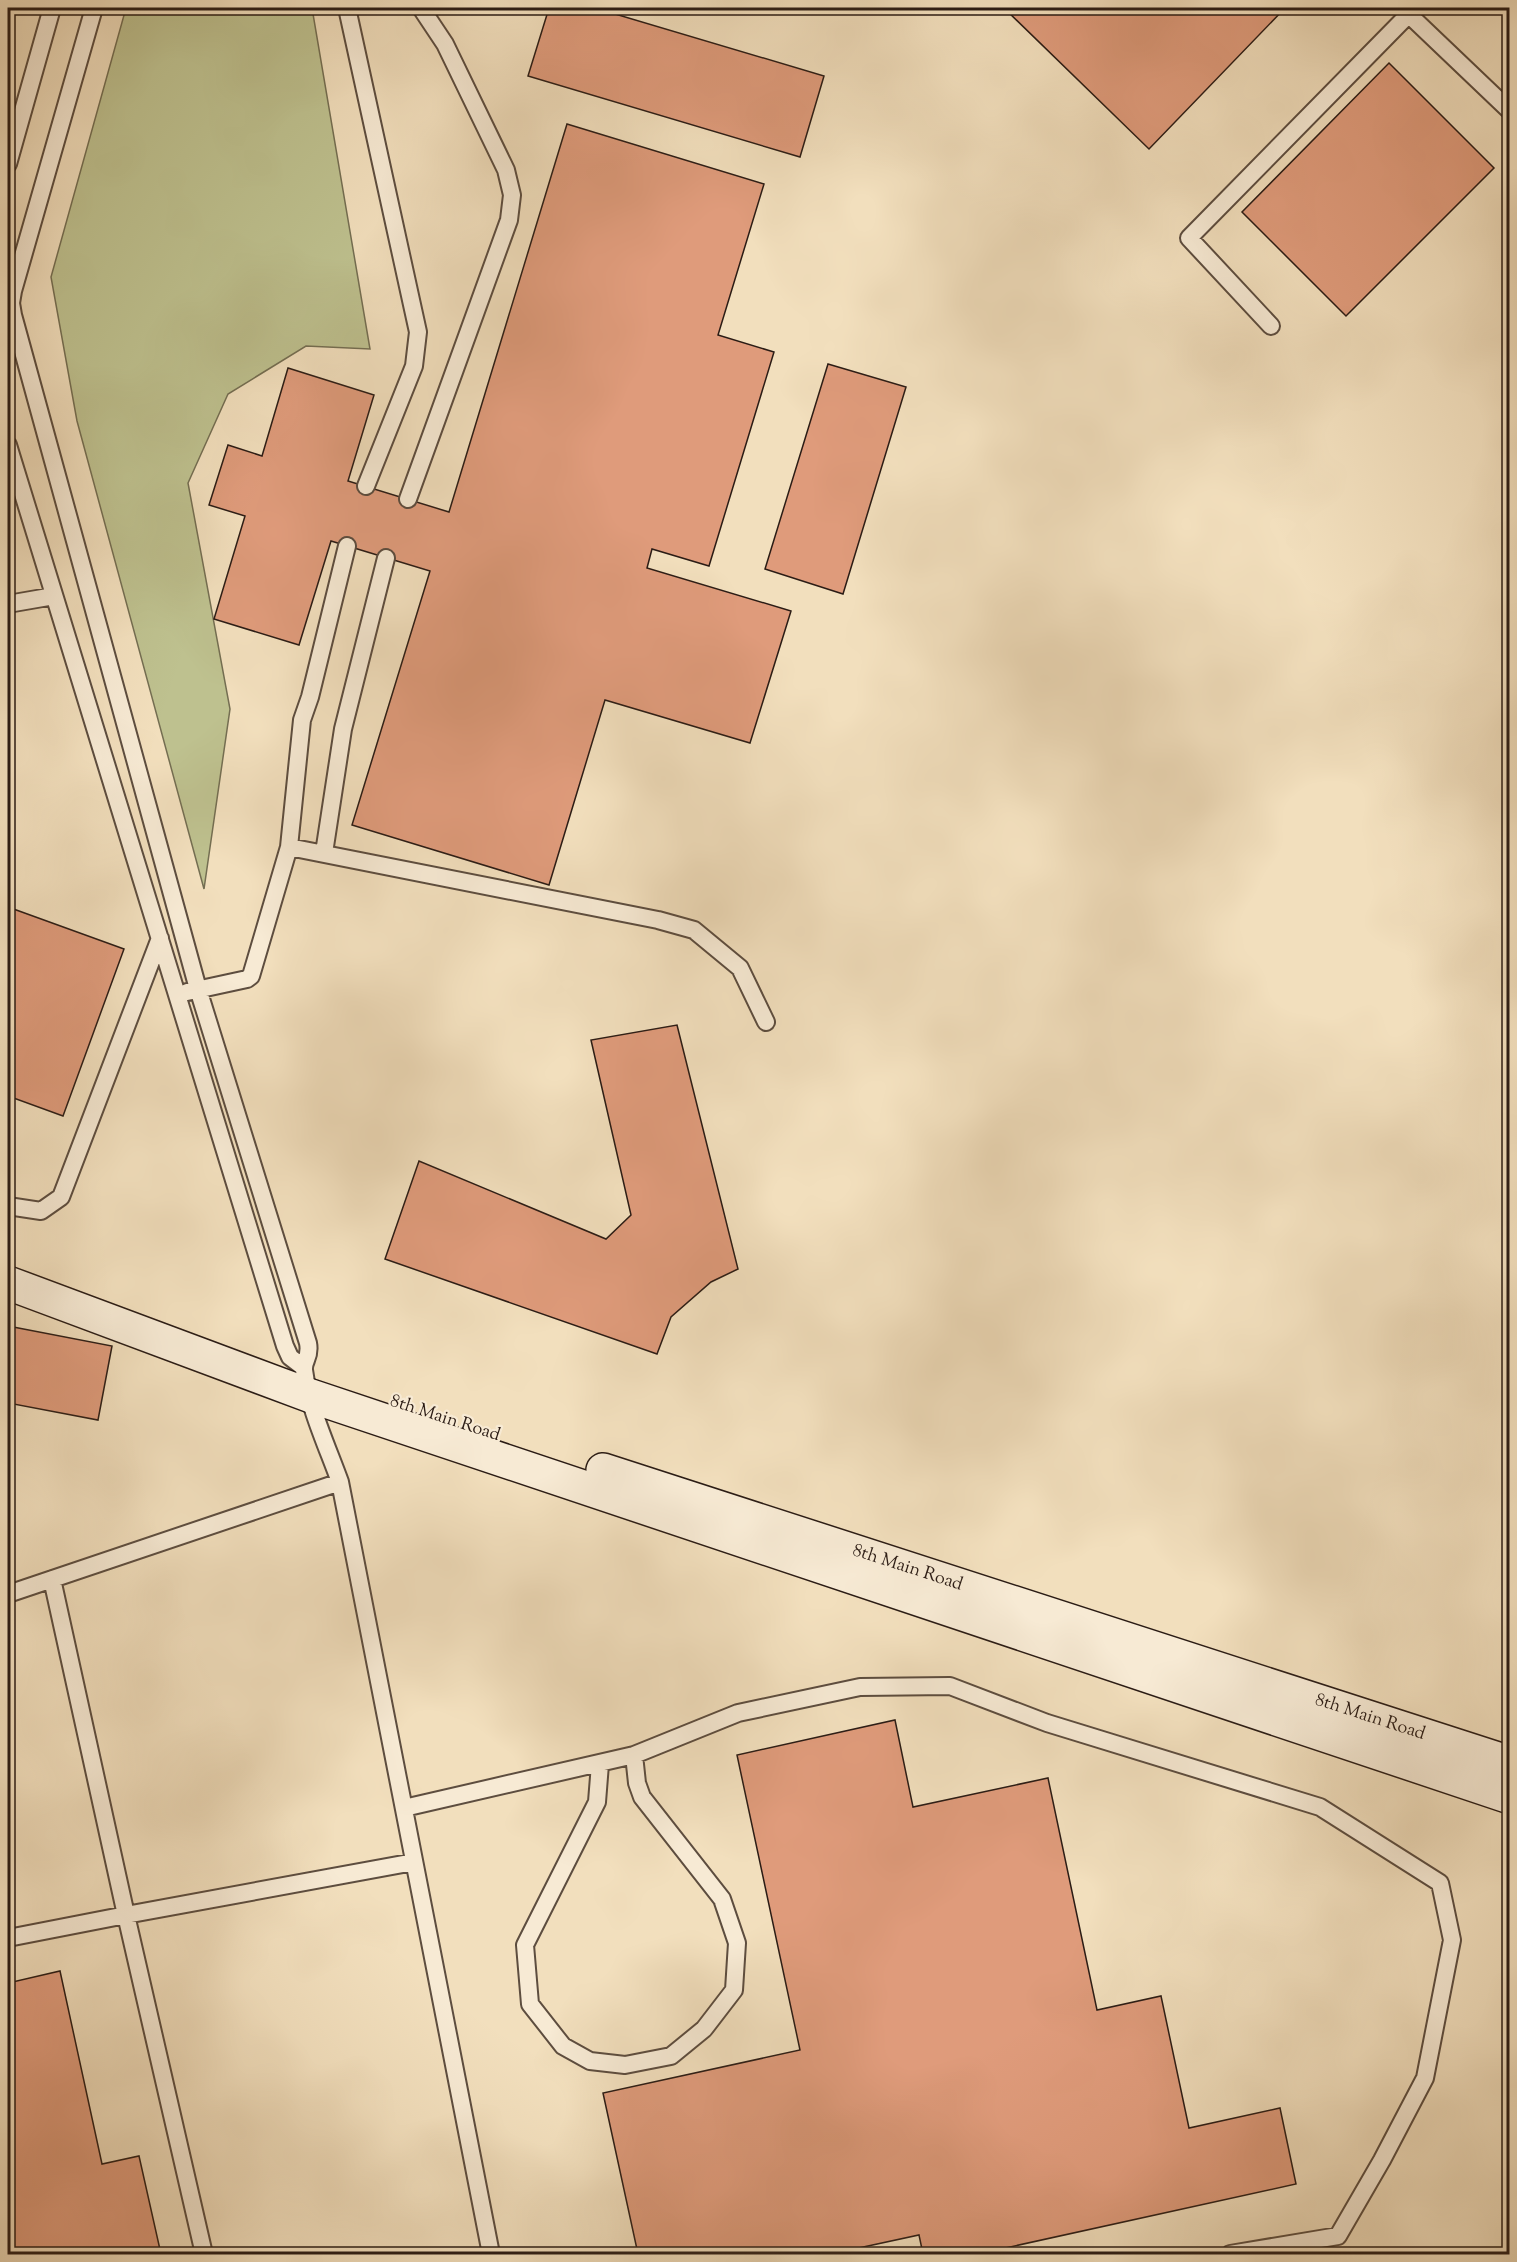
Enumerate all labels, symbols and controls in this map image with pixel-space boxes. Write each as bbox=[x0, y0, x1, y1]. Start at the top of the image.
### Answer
street label: 8th Main Road bbox=[387, 1389, 503, 1449]
street label: 8th Main Road bbox=[849, 1538, 966, 1598]
street label: 8th Main Road bbox=[1311, 1688, 1428, 1748]

